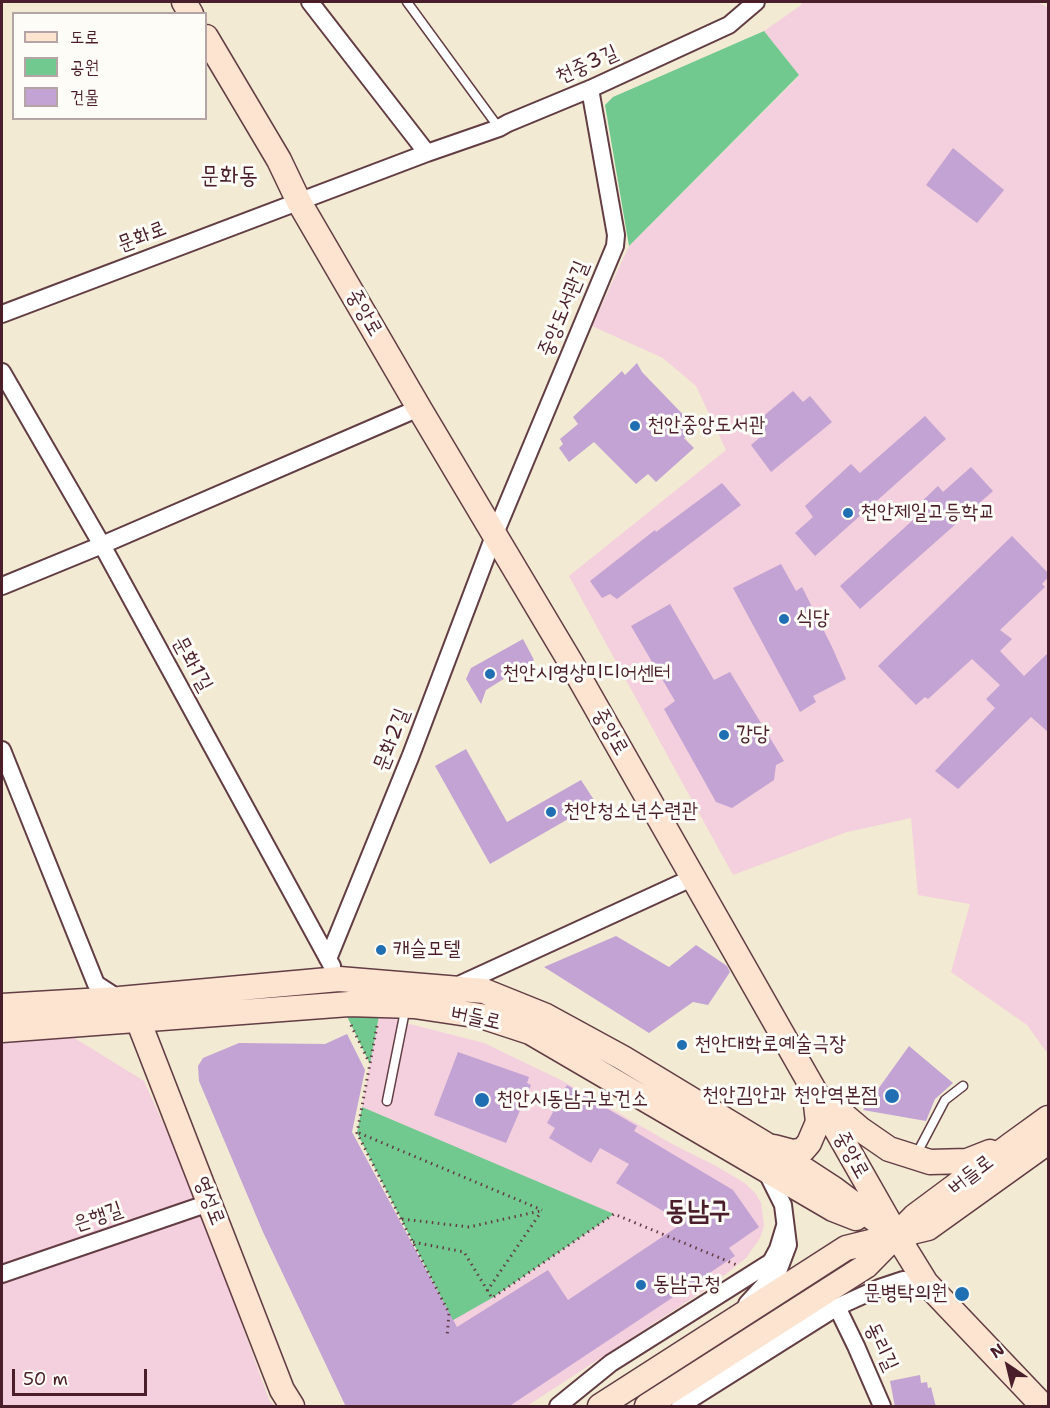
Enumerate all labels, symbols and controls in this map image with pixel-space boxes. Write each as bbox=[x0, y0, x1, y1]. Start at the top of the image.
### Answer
legend bbox=[12, 12, 207, 120]
text: 도로 bbox=[70, 25, 99, 49]
street label: 천중3길 bbox=[552, 40, 622, 90]
text: 공원 bbox=[70, 55, 99, 79]
text: 건물 bbox=[70, 85, 99, 109]
district label: 문화동 bbox=[200, 163, 258, 191]
street label: 문화로 bbox=[114, 216, 170, 258]
street label: 중앙도서관길 bbox=[533, 257, 595, 361]
street label: 중앙로 bbox=[340, 285, 388, 341]
place label: 천안중앙도서관 bbox=[647, 413, 765, 439]
marker: 천안중앙도서관 bbox=[628, 419, 642, 433]
place label: 천안제일고등학교 bbox=[860, 500, 995, 526]
marker: 천안제일고등학교 bbox=[841, 506, 855, 520]
place label: 식당 bbox=[796, 606, 830, 632]
marker: 식당 bbox=[777, 612, 791, 626]
street label: 문화1길 bbox=[167, 632, 217, 696]
place label: 천안시영상미디어센터 bbox=[502, 661, 671, 687]
marker: 천안시영상미디어센터 bbox=[483, 667, 497, 681]
street label: 중앙로 bbox=[586, 704, 634, 760]
street label: 문화2길 bbox=[369, 705, 415, 775]
place label: 강당 bbox=[736, 722, 770, 748]
marker: 강당 bbox=[717, 728, 731, 742]
place label: 천안청소년수련관 bbox=[563, 799, 698, 825]
marker: 천안청소년수련관 bbox=[544, 805, 558, 819]
place label: 캐슬모텔 bbox=[393, 937, 461, 963]
marker: 캐슬모텔 bbox=[374, 943, 388, 957]
street label: 버들로 bbox=[448, 1000, 504, 1036]
place label: 천안대학로예술극장 bbox=[694, 1032, 846, 1058]
marker: 천안대학로예술극장 bbox=[675, 1038, 689, 1052]
place label: 천안김안과 천안역본점 bbox=[702, 1083, 878, 1109]
place label: 천안시동남구보건소 bbox=[496, 1087, 648, 1113]
marker: 천안김안과 천안역본점 bbox=[883, 1087, 901, 1105]
marker: 천안시동남구보건소 bbox=[473, 1091, 491, 1109]
street label: 중앙로 bbox=[828, 1127, 874, 1183]
street label: 버들로 bbox=[943, 1150, 999, 1200]
street label: 영성로 bbox=[188, 1173, 230, 1229]
district label: 동남구 bbox=[665, 1196, 731, 1228]
street label: 은행길 bbox=[70, 1197, 126, 1237]
place label: 동남구청 bbox=[653, 1272, 721, 1298]
marker: 동남구청 bbox=[634, 1278, 648, 1292]
place label: 문병탁의원 bbox=[864, 1281, 948, 1307]
marker: 문병탁의원 bbox=[953, 1285, 971, 1303]
street label: 동리길 bbox=[859, 1319, 903, 1375]
north arrow bbox=[978, 1336, 1038, 1396]
text: N bbox=[986, 1339, 1009, 1363]
scale bar bbox=[15, 1357, 150, 1395]
text: 50 m bbox=[23, 1367, 68, 1391]

